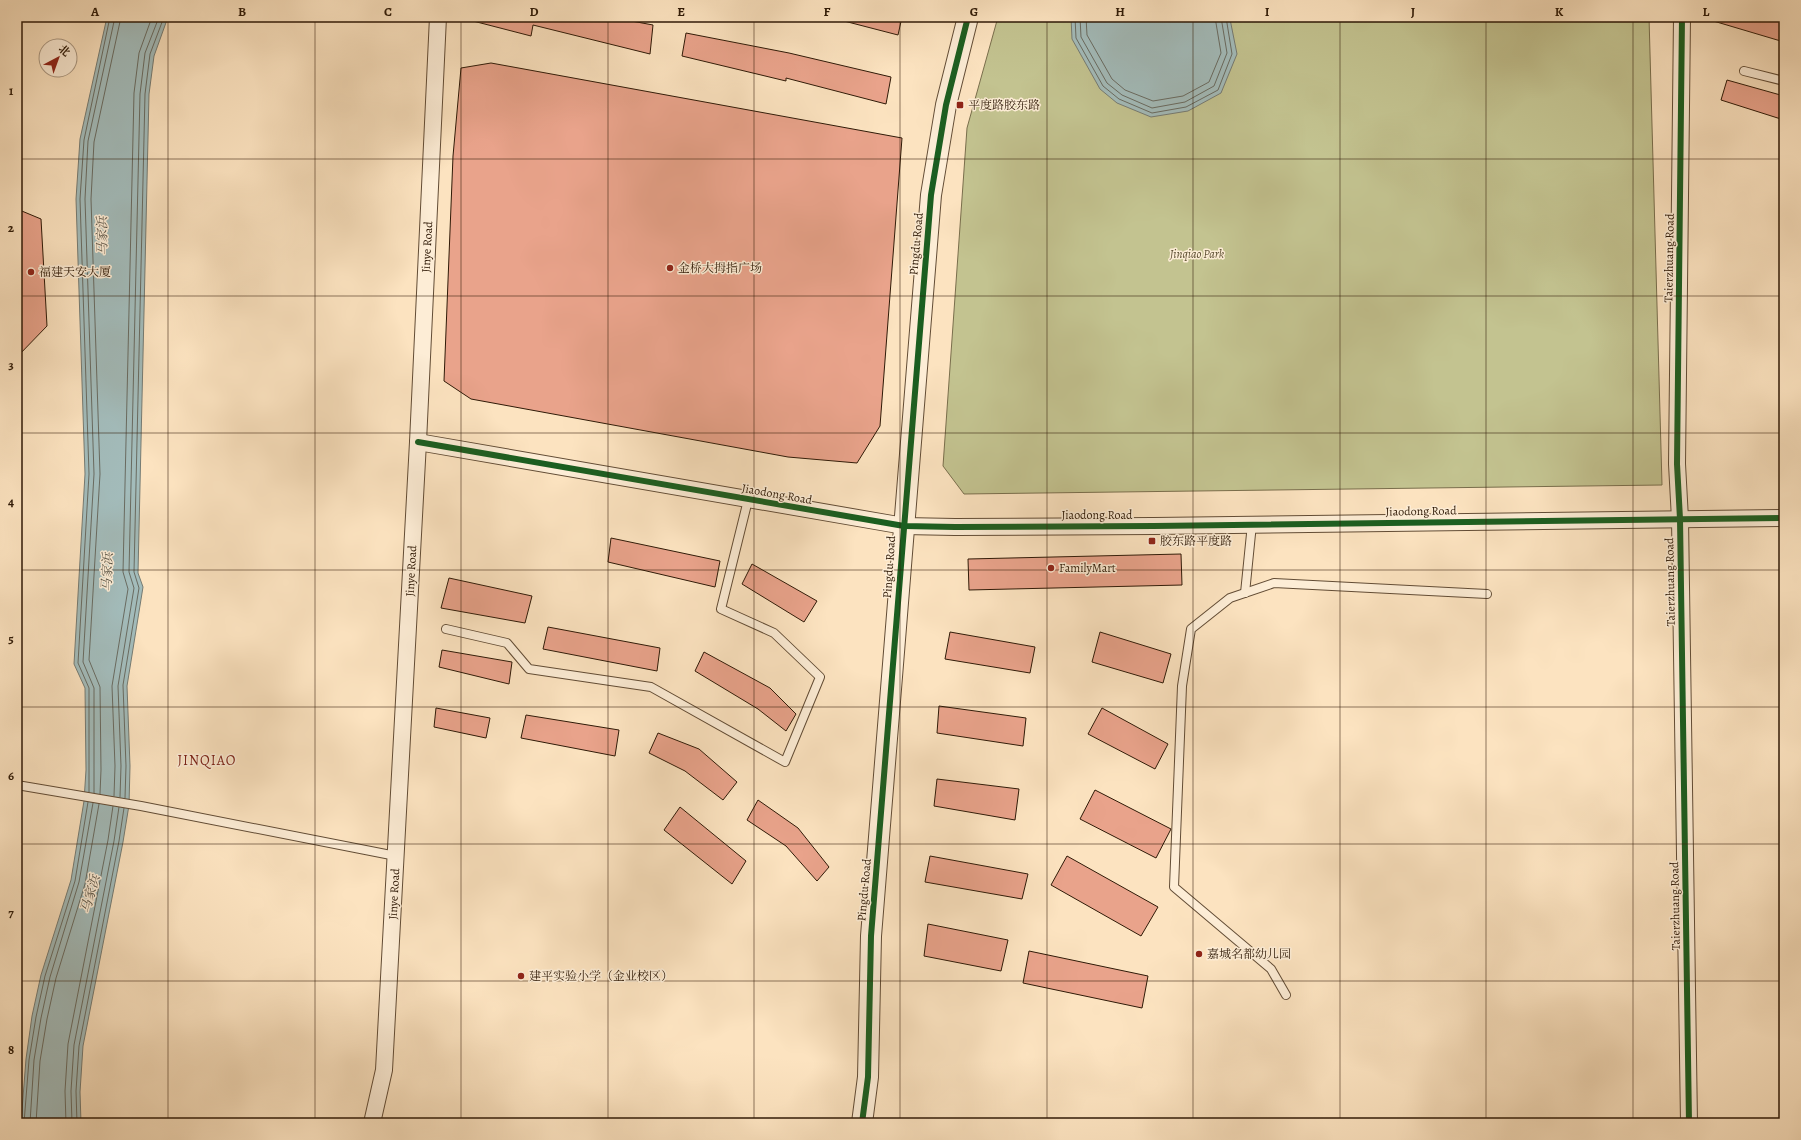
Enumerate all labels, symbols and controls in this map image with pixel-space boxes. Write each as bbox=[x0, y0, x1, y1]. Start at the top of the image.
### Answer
text: A bbox=[90, 3, 100, 20]
text: B bbox=[238, 3, 246, 20]
text: C bbox=[384, 3, 392, 20]
text: D bbox=[529, 3, 539, 20]
text: E bbox=[677, 3, 685, 20]
text: F bbox=[824, 3, 831, 20]
text: G bbox=[970, 3, 978, 20]
text: H bbox=[1115, 3, 1125, 20]
text: I bbox=[1265, 3, 1270, 20]
text: J bbox=[1411, 3, 1415, 20]
text: K bbox=[1555, 3, 1564, 20]
text: L bbox=[1703, 3, 1710, 20]
north arrow bbox=[38, 38, 78, 78]
text: 北 bbox=[55, 42, 73, 60]
text: 1 bbox=[9, 82, 14, 99]
place label: 平度路胶东路 bbox=[968, 97, 1040, 113]
marker: 平度路胶东路 bbox=[955, 100, 965, 110]
street label: Pingdu Road bbox=[905, 211, 927, 276]
street label: Taierzhuang Road bbox=[1660, 213, 1678, 303]
water label: 马家浜 bbox=[93, 215, 111, 256]
text: 2 bbox=[8, 219, 15, 236]
street label: Jinye Road bbox=[418, 220, 436, 273]
park label: Jinqiao Park bbox=[1169, 246, 1225, 262]
place label: 金桥大拇指广场 bbox=[678, 260, 762, 276]
marker: 金桥大拇指广场 bbox=[665, 263, 675, 273]
place label: 福建天安大厦 bbox=[39, 264, 111, 280]
marker: 福建天安大厦 bbox=[26, 267, 36, 277]
text: 3 bbox=[8, 356, 14, 373]
street label: Jiaodong Road bbox=[741, 480, 814, 508]
text: 4 bbox=[8, 493, 14, 510]
street label: Jiaodong Road bbox=[1385, 502, 1457, 520]
street label: Jiaodong Road bbox=[1061, 507, 1133, 523]
place label: 胶东路平度路 bbox=[1160, 533, 1232, 549]
street label: Pingdu Road bbox=[879, 535, 899, 599]
marker: 胶东路平度路 bbox=[1147, 536, 1157, 546]
street label: Taierzhuang Road bbox=[1661, 537, 1679, 627]
street label: Jinye Road bbox=[402, 544, 420, 597]
water label: 马家浜 bbox=[98, 551, 116, 592]
place label: FamilyMart bbox=[1059, 560, 1116, 576]
marker: FamilyMart bbox=[1046, 563, 1056, 573]
text: 5 bbox=[8, 630, 14, 647]
district label: JINQIAO bbox=[178, 751, 236, 770]
text: 6 bbox=[8, 767, 14, 784]
street label: Pingdu Road bbox=[853, 857, 875, 922]
street label: Taierzhuang Road bbox=[1666, 861, 1684, 951]
street label: Jinye Road bbox=[385, 867, 403, 920]
water label: 马家浜 bbox=[76, 872, 104, 915]
text: 7 bbox=[8, 904, 14, 921]
place label: 嘉城名都幼儿园 bbox=[1207, 946, 1291, 962]
marker: 嘉城名都幼儿园 bbox=[1194, 949, 1204, 959]
place label: 建平实验小学（金业校区） bbox=[529, 968, 673, 984]
marker: 建平实验小学（金业校区） bbox=[516, 971, 526, 981]
text: 8 bbox=[8, 1041, 14, 1058]

